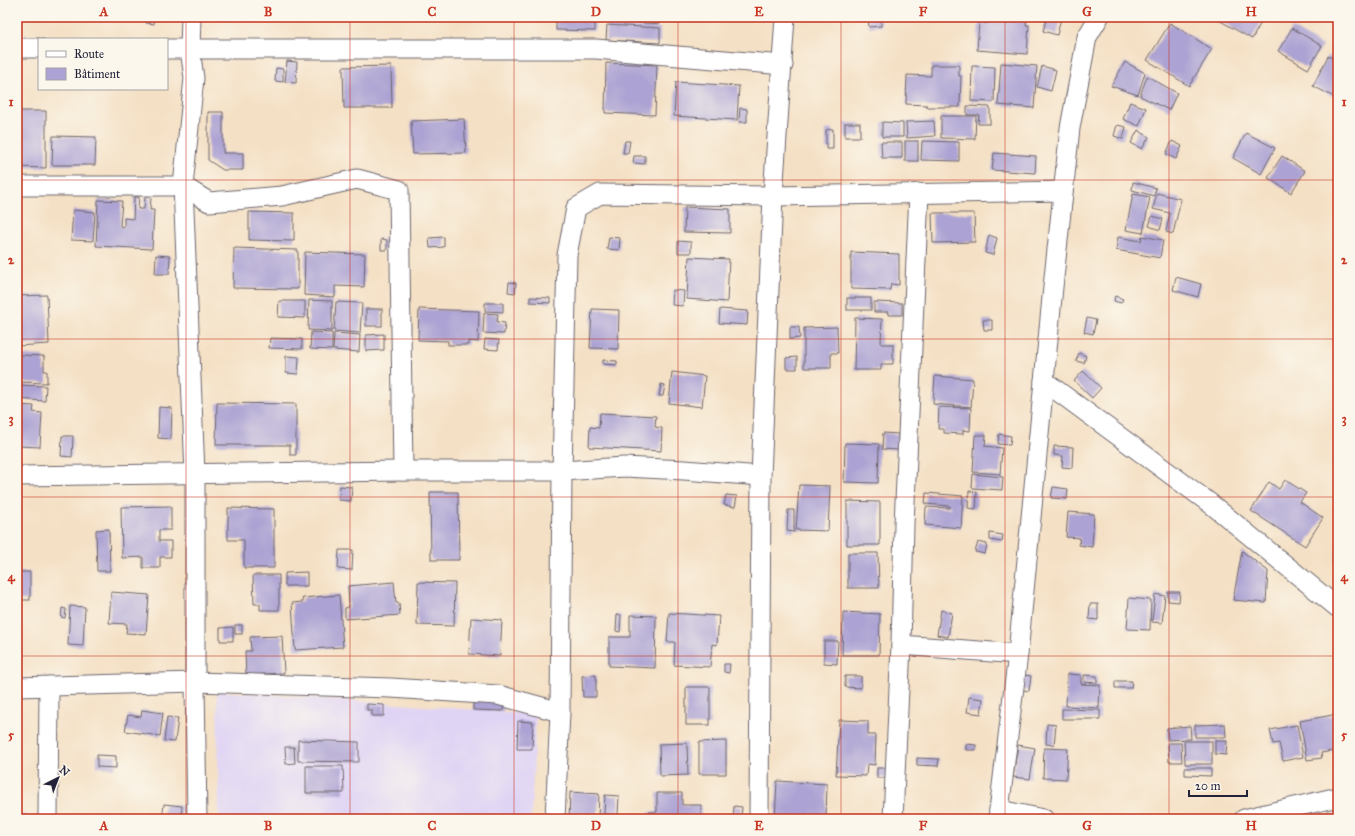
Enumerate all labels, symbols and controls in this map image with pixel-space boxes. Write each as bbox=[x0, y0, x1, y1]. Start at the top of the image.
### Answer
text: A bbox=[99, 4, 109, 20]
text: B bbox=[264, 4, 273, 20]
text: C bbox=[428, 4, 437, 20]
text: D bbox=[591, 4, 601, 20]
text: E bbox=[754, 4, 764, 20]
text: F bbox=[919, 4, 928, 20]
text: G bbox=[1082, 4, 1092, 20]
text: H bbox=[1245, 4, 1257, 20]
legend bbox=[38, 38, 168, 90]
text: Route bbox=[74, 47, 104, 61]
text: Bâtiment bbox=[74, 67, 121, 81]
text: 1 bbox=[8, 94, 14, 110]
text: 1 bbox=[1341, 94, 1347, 110]
text: 2 bbox=[8, 252, 15, 268]
text: 2 bbox=[1341, 252, 1348, 268]
text: 3 bbox=[8, 411, 14, 427]
text: 3 bbox=[1341, 411, 1347, 427]
text: 4 bbox=[7, 569, 15, 585]
text: 4 bbox=[1340, 569, 1348, 585]
text: 5 bbox=[8, 727, 15, 743]
text: 5 bbox=[1341, 727, 1348, 743]
north arrow bbox=[38, 758, 78, 798]
text: N bbox=[57, 763, 73, 779]
scale bar bbox=[1189, 772, 1247, 798]
text: 20 m bbox=[1195, 779, 1221, 793]
text: A bbox=[99, 818, 109, 834]
text: B bbox=[264, 818, 273, 834]
text: C bbox=[428, 818, 437, 834]
text: D bbox=[591, 818, 601, 834]
text: E bbox=[754, 818, 764, 834]
text: F bbox=[919, 818, 928, 834]
text: G bbox=[1082, 818, 1092, 834]
text: H bbox=[1245, 818, 1257, 834]

